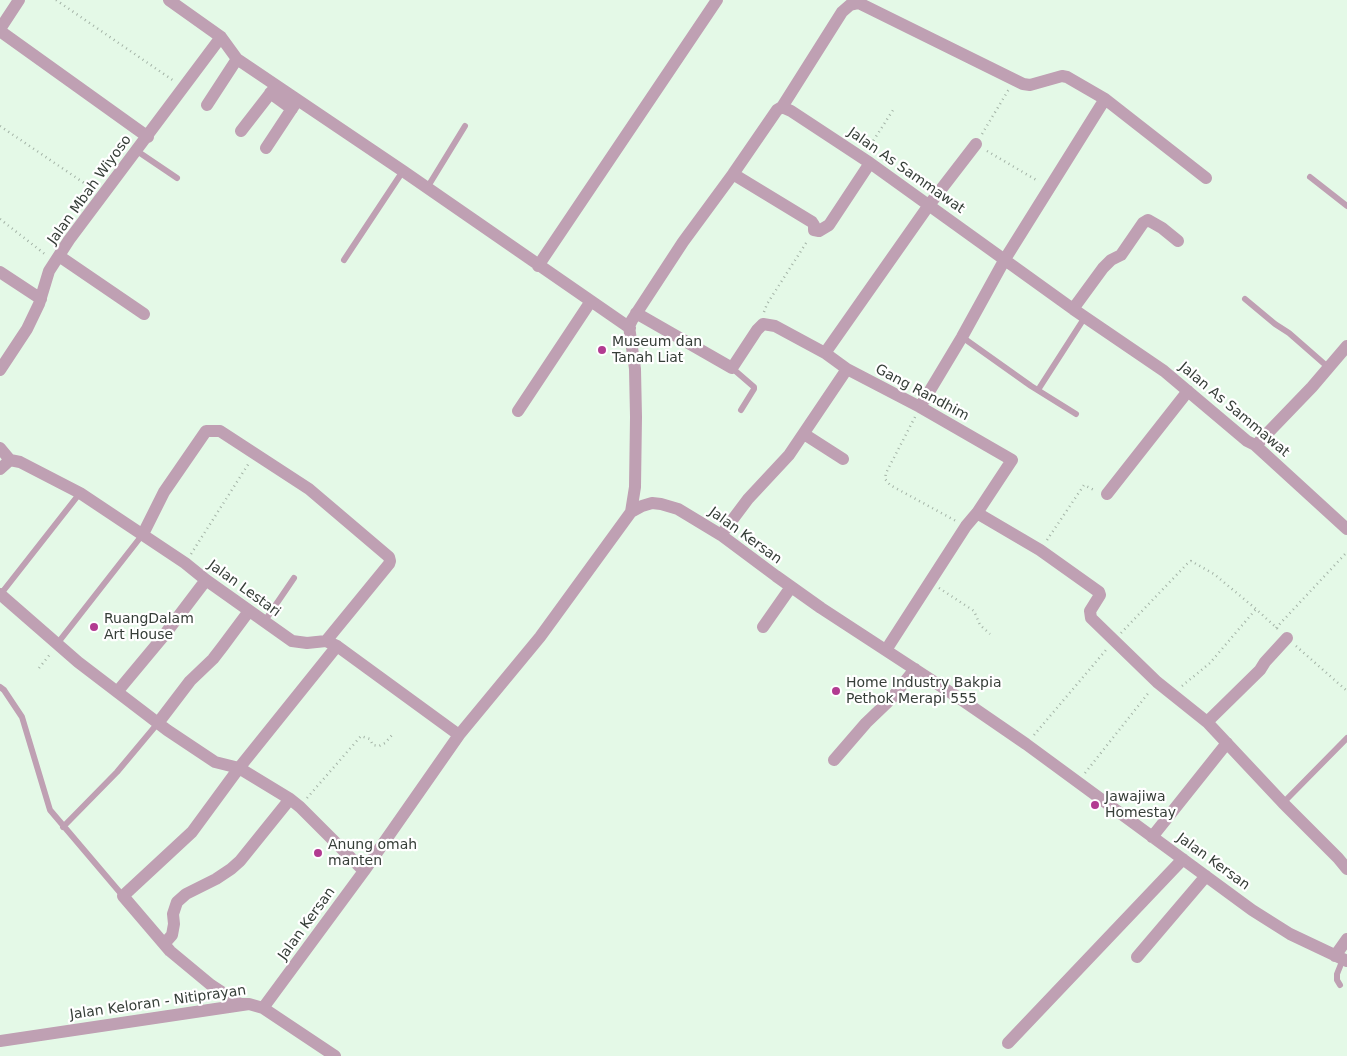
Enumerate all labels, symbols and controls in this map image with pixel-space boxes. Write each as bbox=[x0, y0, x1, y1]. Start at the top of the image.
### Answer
street label: Jalan As Sammawat bbox=[844, 124, 968, 218]
street label: Jalan Mbah Wiyoso bbox=[45, 132, 135, 248]
place label: Museum dan Tanah Liat bbox=[612, 334, 702, 367]
marker: Museum dan Tanah Liat bbox=[596, 344, 608, 356]
street label: Jalan As Sammawat bbox=[1175, 359, 1293, 461]
street label: Gang Randhim bbox=[872, 361, 972, 425]
street label: Jalan Kersan bbox=[705, 504, 785, 568]
street label: Jalan Lestari bbox=[204, 557, 284, 621]
place label: RuangDalam Art House bbox=[104, 611, 194, 644]
marker: RuangDalam Art House bbox=[88, 621, 100, 633]
place label: Home Industry Bakpia Pethok Merapi 555 bbox=[846, 675, 1001, 708]
marker: Home Industry Bakpia Pethok Merapi 555 bbox=[830, 685, 842, 697]
place label: Jawajiwa Homestay bbox=[1105, 789, 1176, 822]
marker: Jawajiwa Homestay bbox=[1089, 799, 1101, 811]
street label: Jalan Kersan bbox=[1173, 830, 1253, 894]
place label: Anung omah manten bbox=[328, 837, 417, 870]
marker: Anung omah manten bbox=[312, 847, 324, 859]
street label: Jalan Kersan bbox=[275, 884, 339, 964]
street label: Jalan Keloran - Nitiprayan bbox=[69, 982, 247, 1024]

